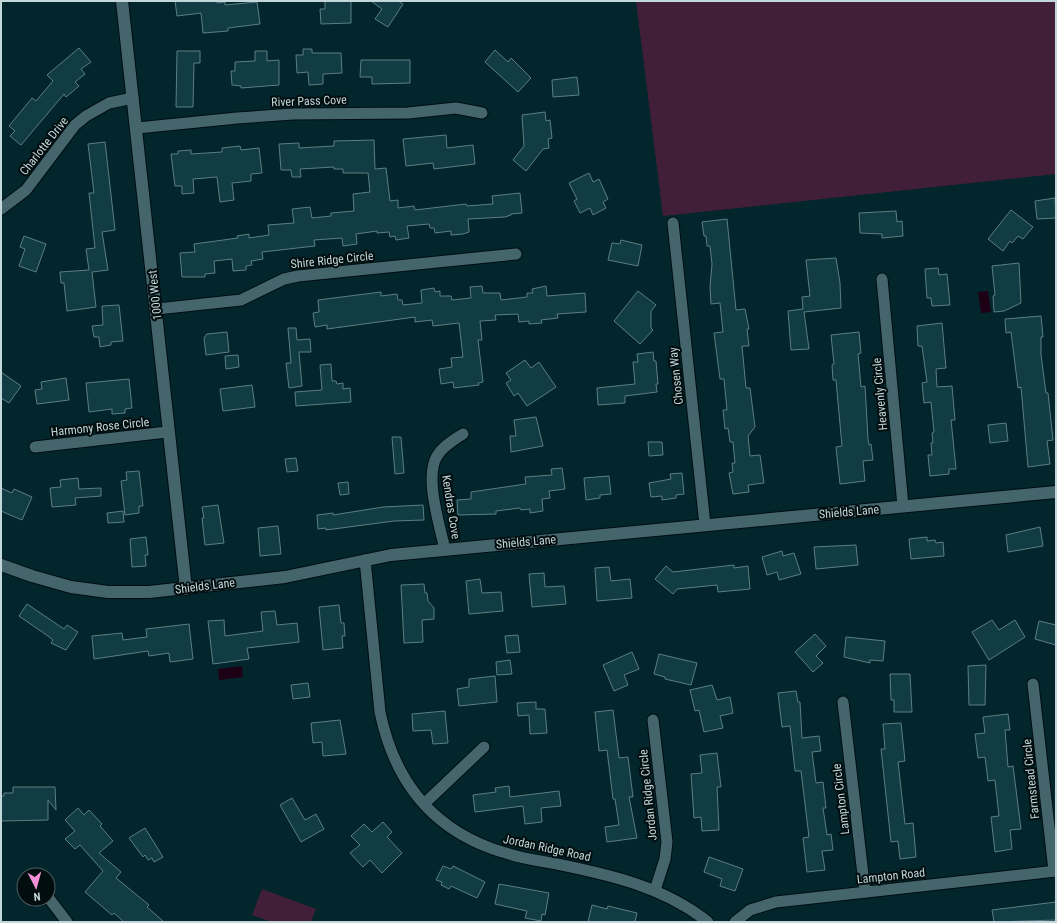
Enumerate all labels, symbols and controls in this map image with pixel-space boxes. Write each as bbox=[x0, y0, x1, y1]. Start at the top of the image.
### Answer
street label: River Pass Cove bbox=[271, 93, 347, 109]
street label: Charlotte Drive bbox=[17, 114, 71, 178]
street label: Shire Ridge Circle bbox=[290, 249, 374, 271]
street label: 1000 West bbox=[145, 269, 165, 321]
street label: Chosen Way bbox=[666, 346, 686, 406]
street label: Heavenly Circle bbox=[870, 357, 890, 431]
street label: Harmony Rose Circle bbox=[50, 415, 150, 439]
street label: Kendras Cove bbox=[439, 474, 463, 540]
street label: Shields Lane bbox=[818, 502, 880, 522]
street label: Shields Lane bbox=[495, 532, 557, 552]
street label: Shields Lane bbox=[174, 575, 236, 597]
street label: Farmstead Circle bbox=[1020, 738, 1042, 820]
street label: Jordan Ridge Circle bbox=[636, 748, 660, 842]
street label: Lampton Circle bbox=[830, 762, 852, 835]
street label: Jordan Ridge Road bbox=[502, 832, 592, 864]
street label: Lampton Road bbox=[856, 865, 926, 887]
north arrow bbox=[16, 867, 56, 907]
text: N bbox=[33, 890, 41, 903]

